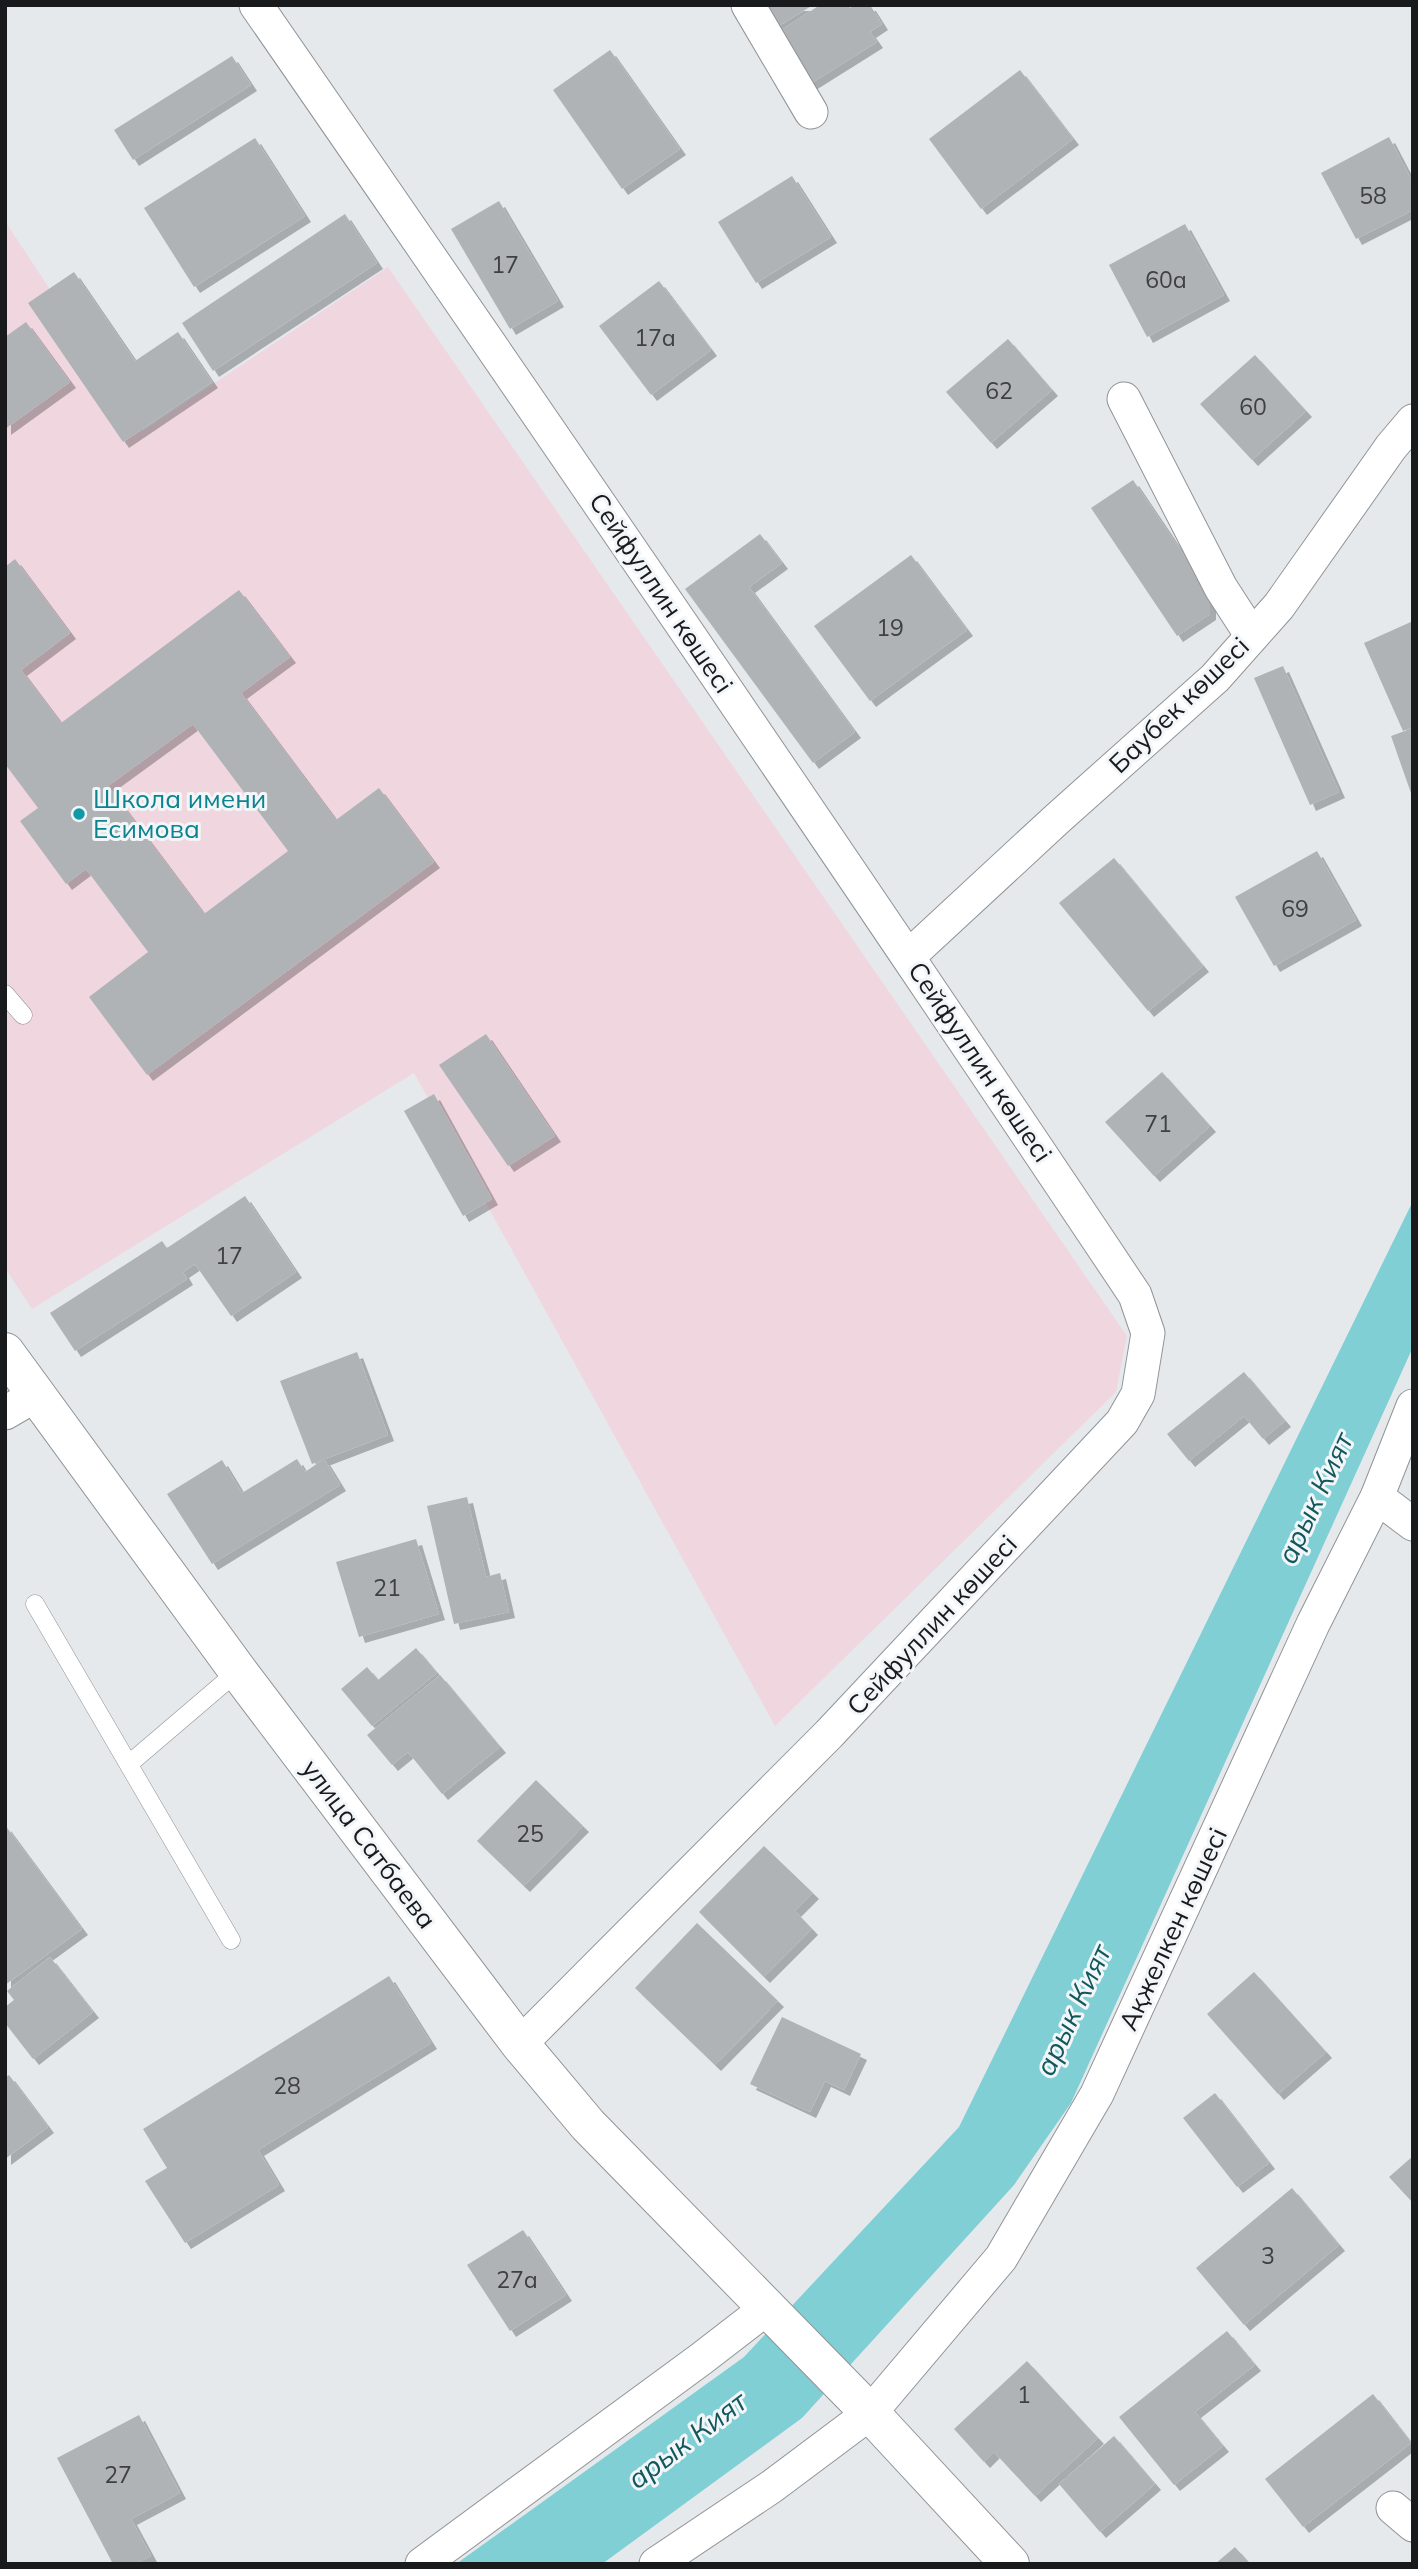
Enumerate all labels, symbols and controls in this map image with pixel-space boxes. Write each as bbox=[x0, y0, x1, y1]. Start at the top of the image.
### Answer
house number: 58 bbox=[1359, 181, 1387, 210]
house number: 17 bbox=[491, 250, 519, 279]
house number: 60а bbox=[1145, 265, 1187, 294]
house number: 17а bbox=[634, 323, 676, 352]
house number: 62 bbox=[985, 376, 1013, 405]
house number: 60 bbox=[1239, 392, 1267, 421]
street label: Сейфуллин көшесі bbox=[582, 486, 741, 699]
house number: 19 bbox=[876, 613, 904, 642]
street label: Баубек көшесі bbox=[1102, 630, 1256, 780]
place label: Школа имени Есимова bbox=[93, 782, 266, 845]
marker: Школа имени Есимова bbox=[71, 806, 87, 822]
house number: 69 bbox=[1281, 894, 1309, 923]
street label: Сейфуллин көшесі bbox=[901, 955, 1060, 1168]
house number: 71 bbox=[1144, 1109, 1172, 1138]
house number: 17 bbox=[215, 1241, 243, 1270]
water label: арык Кият bbox=[1269, 1426, 1361, 1569]
street label: Сейфуллин көшесі bbox=[840, 1528, 1024, 1722]
house number: 21 bbox=[373, 1573, 401, 1602]
street label: улица Сатбаева bbox=[295, 1752, 444, 1935]
house number: 25 bbox=[516, 1819, 544, 1848]
street label: Ақжелкен көшесі bbox=[1111, 1822, 1234, 2035]
water label: арык Кият bbox=[1027, 1938, 1119, 2081]
house number: 28 bbox=[273, 2071, 301, 2100]
house number: 3 bbox=[1261, 2241, 1275, 2270]
house number: 27а bbox=[496, 2265, 538, 2294]
house number: 1 bbox=[1017, 2380, 1031, 2409]
water label: арык Кият bbox=[620, 2383, 754, 2496]
house number: 27 bbox=[104, 2460, 132, 2489]

